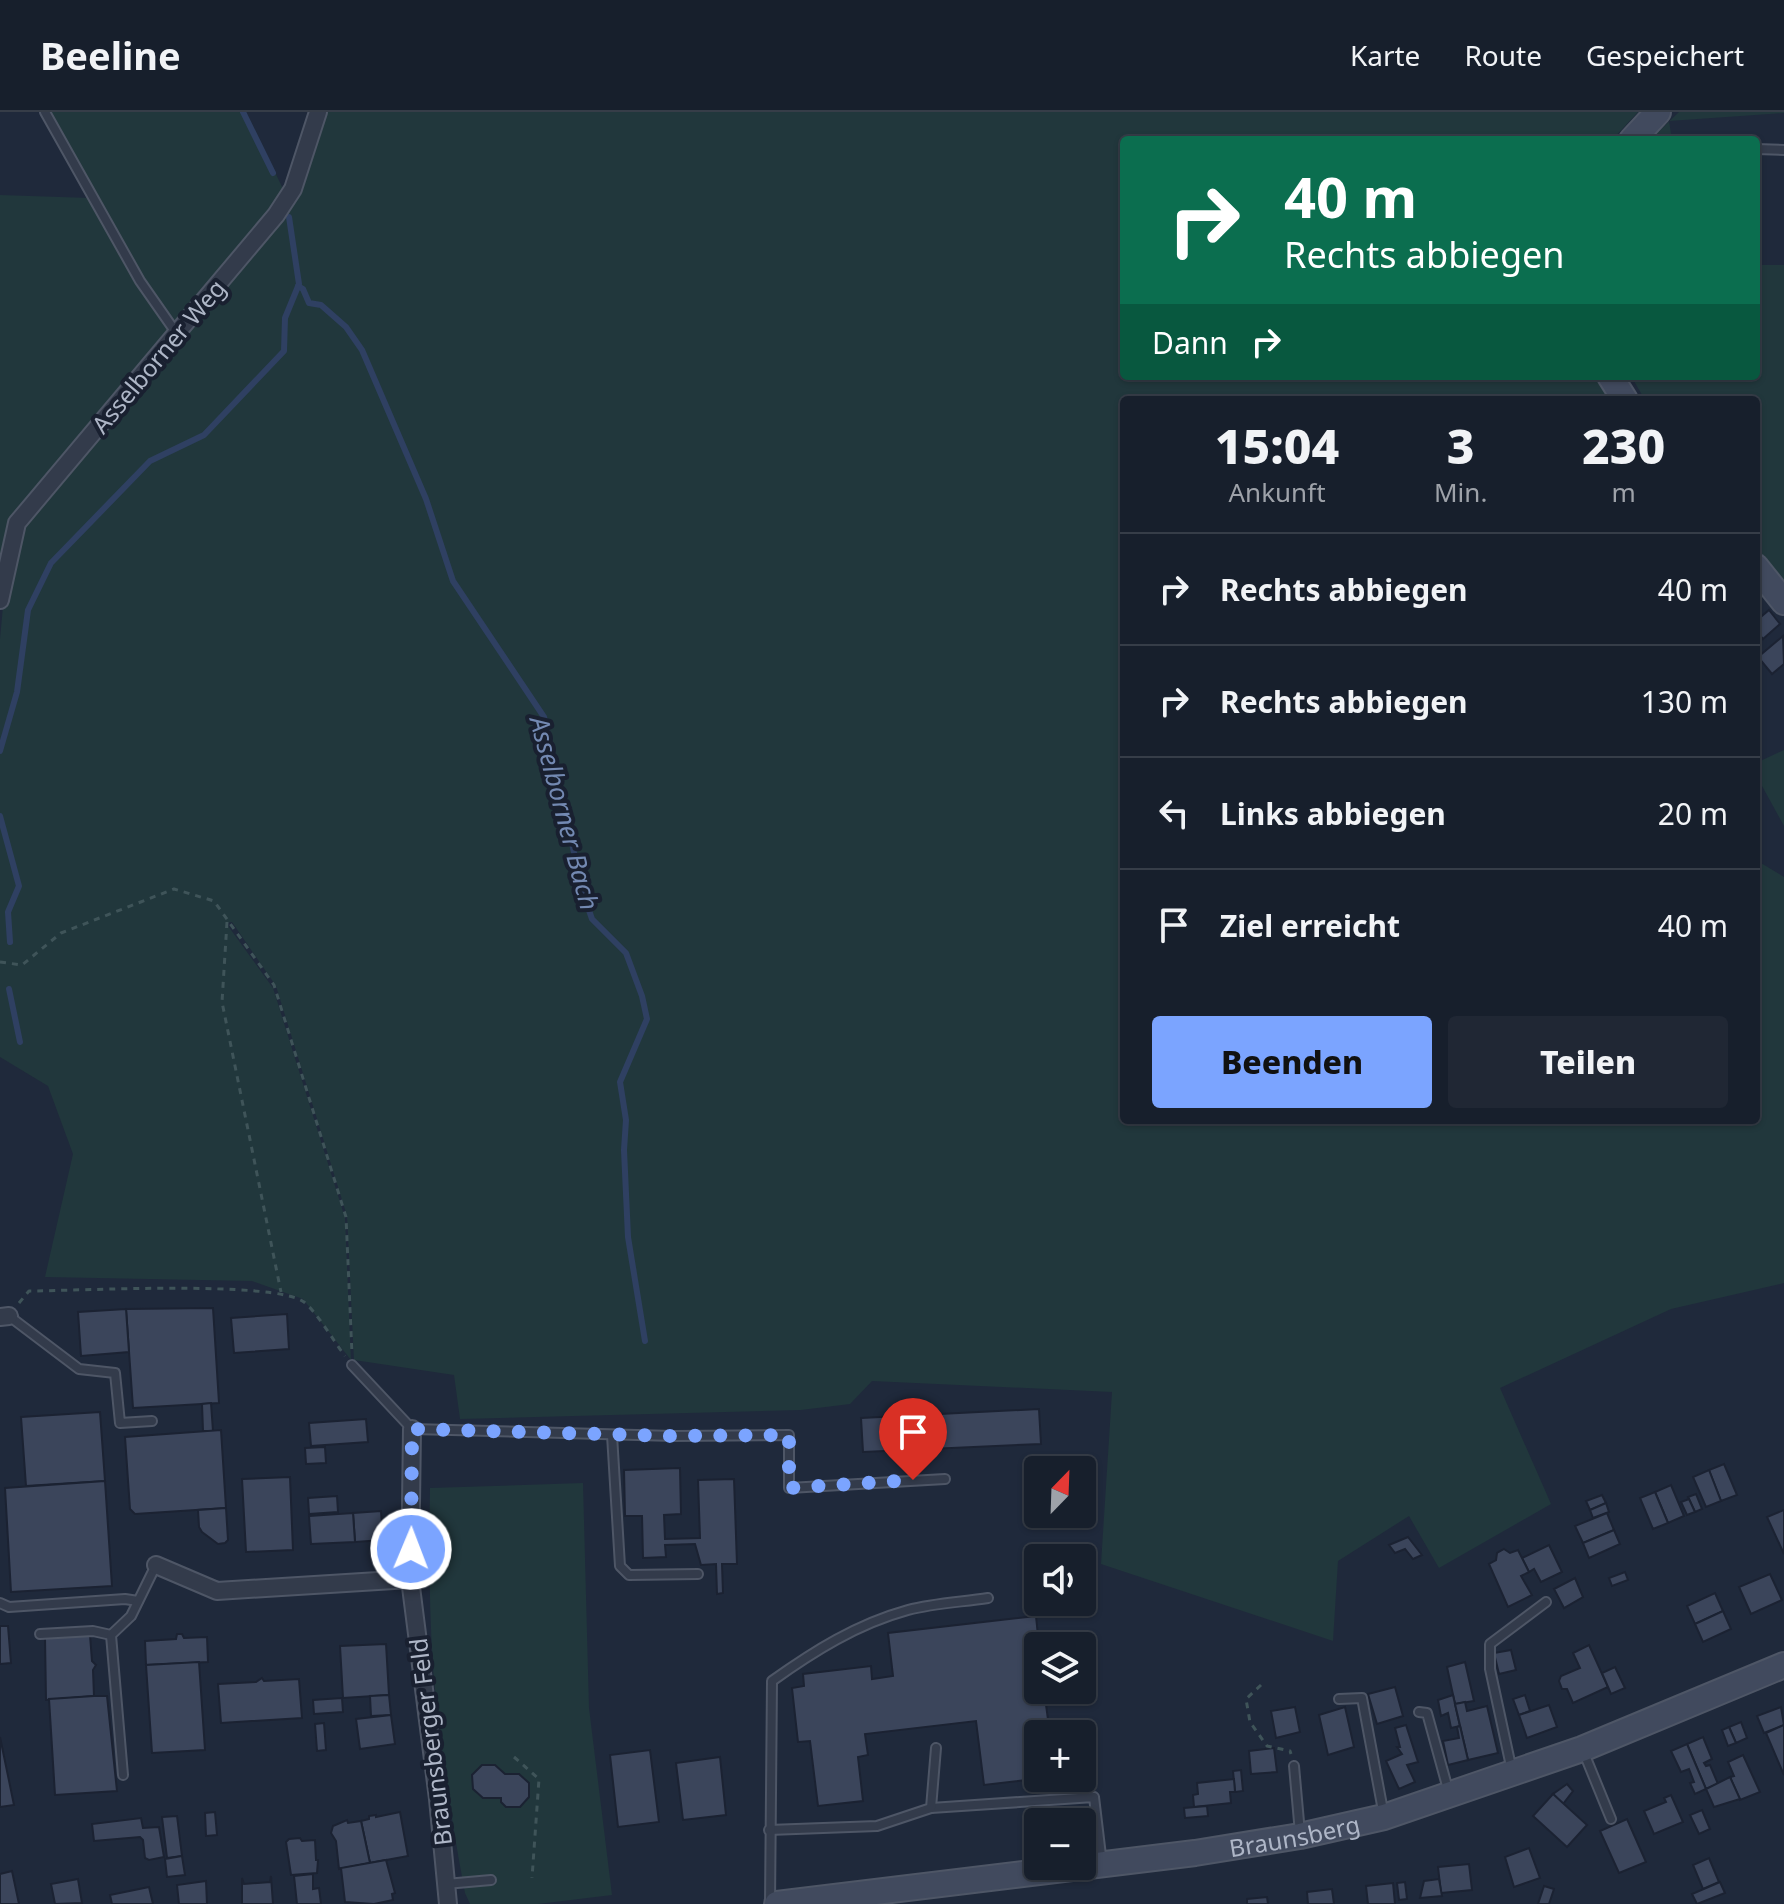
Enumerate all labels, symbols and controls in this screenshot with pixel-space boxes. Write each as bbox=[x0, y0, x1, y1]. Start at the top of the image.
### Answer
text: Beeline bbox=[40, 29, 181, 81]
text: Karte bbox=[1350, 36, 1420, 74]
text: Route bbox=[1464, 36, 1542, 74]
text: Gespeichert bbox=[1586, 36, 1744, 74]
text: 40 m bbox=[1284, 158, 1417, 234]
icon: right bbox=[1152, 168, 1256, 272]
text: Rechts abbiegen bbox=[1284, 230, 1565, 279]
street label: Asselborner Weg bbox=[84, 272, 232, 440]
icon: right bbox=[1244, 320, 1288, 364]
text: Dann bbox=[1152, 322, 1228, 363]
text: 15:04 bbox=[1215, 413, 1339, 478]
text: 3 bbox=[1447, 413, 1475, 478]
text: 230 bbox=[1582, 413, 1665, 478]
text: Ankunft bbox=[1228, 474, 1326, 510]
text: Min. bbox=[1434, 474, 1487, 510]
text: m bbox=[1612, 474, 1636, 510]
icon: right bbox=[1152, 567, 1196, 611]
text: Rechts abbiegen bbox=[1220, 569, 1468, 610]
text: 40 m bbox=[1658, 569, 1728, 610]
icon: right bbox=[1152, 679, 1196, 723]
text: Rechts abbiegen bbox=[1220, 681, 1468, 722]
text: 130 m bbox=[1641, 681, 1728, 722]
water label: Asselborner Bach bbox=[521, 710, 608, 914]
icon: left bbox=[1152, 791, 1196, 835]
text: Links abbiegen bbox=[1220, 793, 1446, 834]
text: 20 m bbox=[1658, 793, 1728, 834]
icon: arrive bbox=[1152, 903, 1196, 947]
text: Ziel erreicht bbox=[1220, 905, 1400, 946]
text: 40 m bbox=[1658, 905, 1728, 946]
button: Beenden bbox=[1152, 1016, 1432, 1108]
button: Teilen bbox=[1448, 1016, 1728, 1108]
pin bbox=[879, 1398, 947, 1480]
icon: arrive bbox=[891, 1410, 935, 1454]
north arrow bbox=[1024, 1456, 1096, 1528]
map controls bbox=[1024, 1456, 1096, 1880]
position arrow bbox=[369, 1507, 453, 1591]
button: sound bbox=[1024, 1544, 1096, 1616]
button: layers bbox=[1024, 1632, 1096, 1704]
street label: Braunsberger Feld bbox=[401, 1636, 459, 1848]
button: + bbox=[1024, 1720, 1096, 1792]
street label: Braunsberg bbox=[1227, 1807, 1363, 1864]
button: − bbox=[1024, 1808, 1096, 1880]

